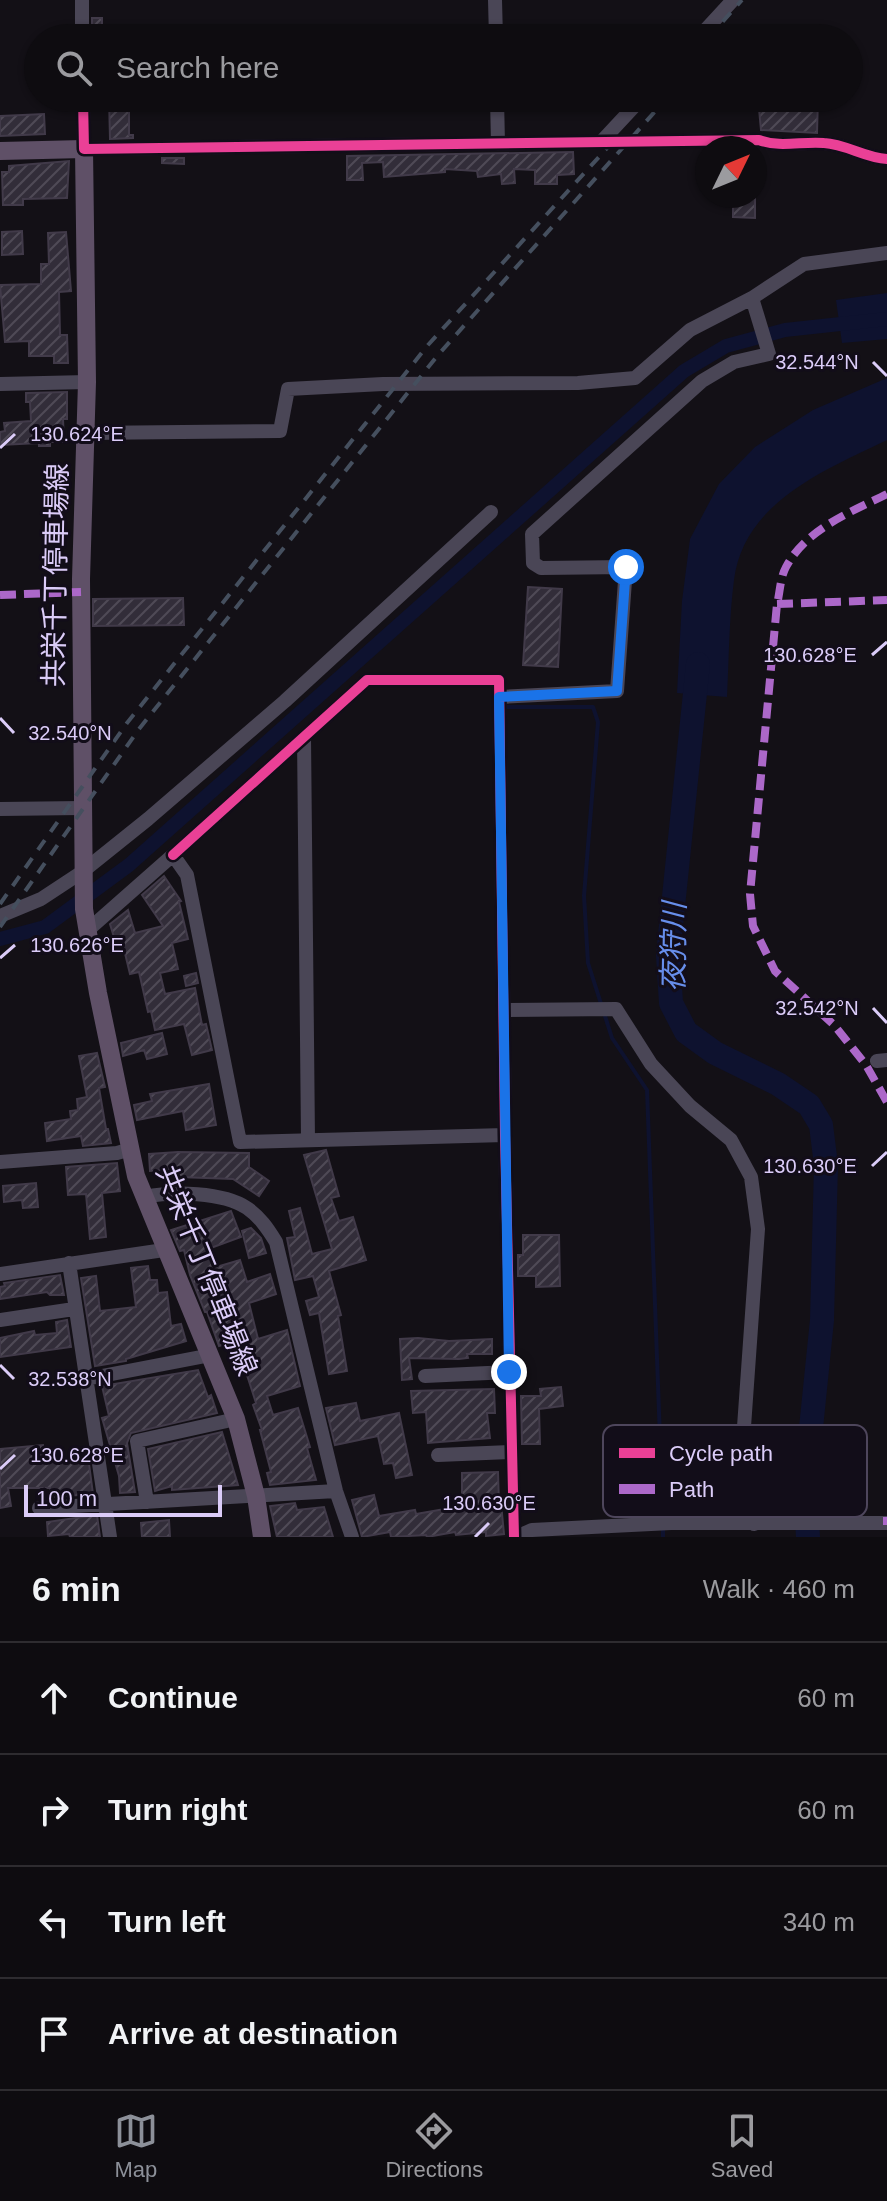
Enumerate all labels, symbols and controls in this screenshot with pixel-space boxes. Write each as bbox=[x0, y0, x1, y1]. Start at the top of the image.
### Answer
search box bbox=[24, 24, 863, 112]
icon: search bbox=[52, 46, 96, 90]
text: Search here bbox=[116, 51, 279, 84]
north arrow bbox=[695, 136, 767, 208]
text: 32.544°N bbox=[775, 351, 859, 373]
text: 130.624°E bbox=[30, 423, 124, 445]
street label: 共栄千丁停車場線 bbox=[38, 463, 73, 687]
route start bbox=[608, 549, 644, 585]
text: 130.628°E bbox=[763, 644, 857, 666]
text: 32.540°N bbox=[28, 722, 112, 744]
water label: 夜狩川 bbox=[656, 899, 691, 992]
text: 130.626°E bbox=[30, 934, 124, 956]
text: 32.542°N bbox=[775, 997, 859, 1019]
text: 130.630°E bbox=[763, 1155, 857, 1177]
street label: 共栄千丁停車場線 bbox=[150, 1161, 263, 1380]
route end bbox=[491, 1354, 527, 1390]
text: 32.538°N bbox=[28, 1368, 112, 1390]
legend bbox=[603, 1425, 867, 1517]
text: Cycle path bbox=[669, 1441, 773, 1466]
text: 130.628°E bbox=[30, 1444, 124, 1466]
text: Path bbox=[669, 1477, 714, 1502]
scale bar bbox=[24, 1481, 222, 1517]
text: 100 m bbox=[36, 1486, 97, 1511]
text: 130.630°E bbox=[442, 1492, 536, 1514]
text: 6 min bbox=[32, 1570, 121, 1608]
text: Walk · 460 m bbox=[703, 1574, 855, 1604]
icon: ahead bbox=[32, 1676, 76, 1720]
text: Continue bbox=[108, 1681, 238, 1714]
text: 60 m bbox=[797, 1683, 855, 1713]
icon: right bbox=[32, 1788, 76, 1832]
text: Turn right bbox=[108, 1793, 247, 1826]
text: 60 m bbox=[797, 1795, 855, 1825]
icon: left bbox=[32, 1900, 76, 1944]
text: Turn left bbox=[108, 1905, 226, 1938]
text: 340 m bbox=[783, 1907, 855, 1937]
icon: arrive bbox=[32, 2012, 76, 2056]
text: Arrive at destination bbox=[108, 2017, 398, 2050]
tab: Map bbox=[114, 2109, 158, 2183]
tab: Directions bbox=[385, 2109, 483, 2183]
tab: Saved bbox=[711, 2109, 773, 2183]

